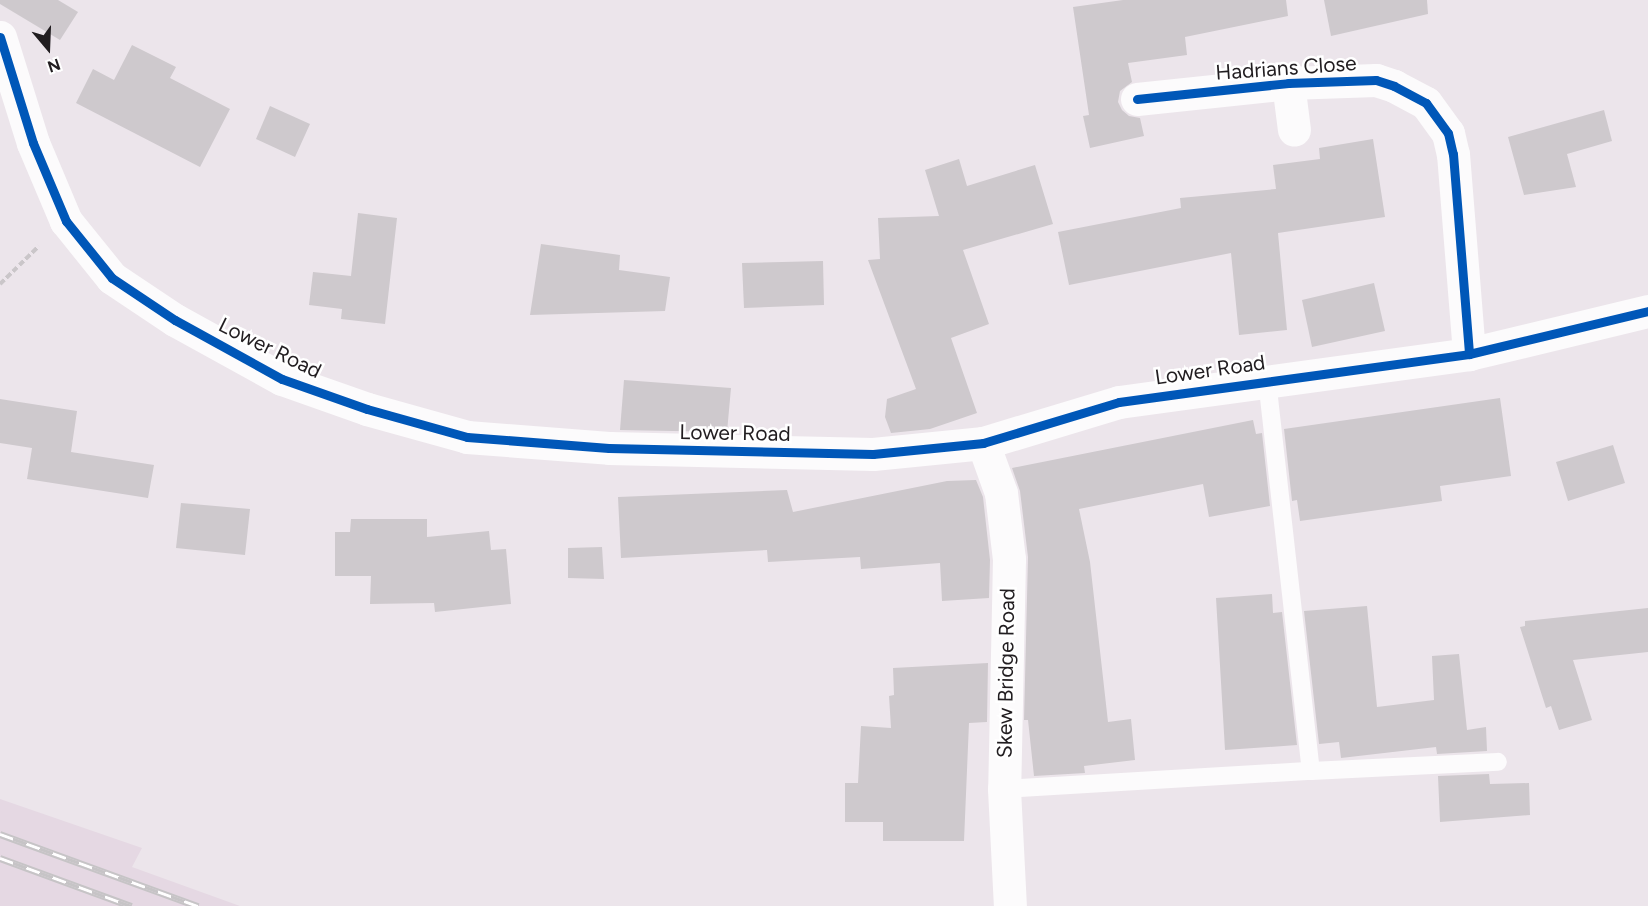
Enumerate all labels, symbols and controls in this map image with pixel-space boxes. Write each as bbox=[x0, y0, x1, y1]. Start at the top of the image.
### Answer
north arrow bbox=[18, 18, 78, 78]
street label: Hadrians Close bbox=[1215, 51, 1357, 85]
text: N bbox=[45, 54, 63, 76]
street label: Lower Road bbox=[215, 312, 325, 384]
street label: Lower Road bbox=[1153, 350, 1267, 390]
street label: Lower Road bbox=[679, 419, 791, 447]
street label: Skew Bridge Road bbox=[992, 588, 1020, 758]

